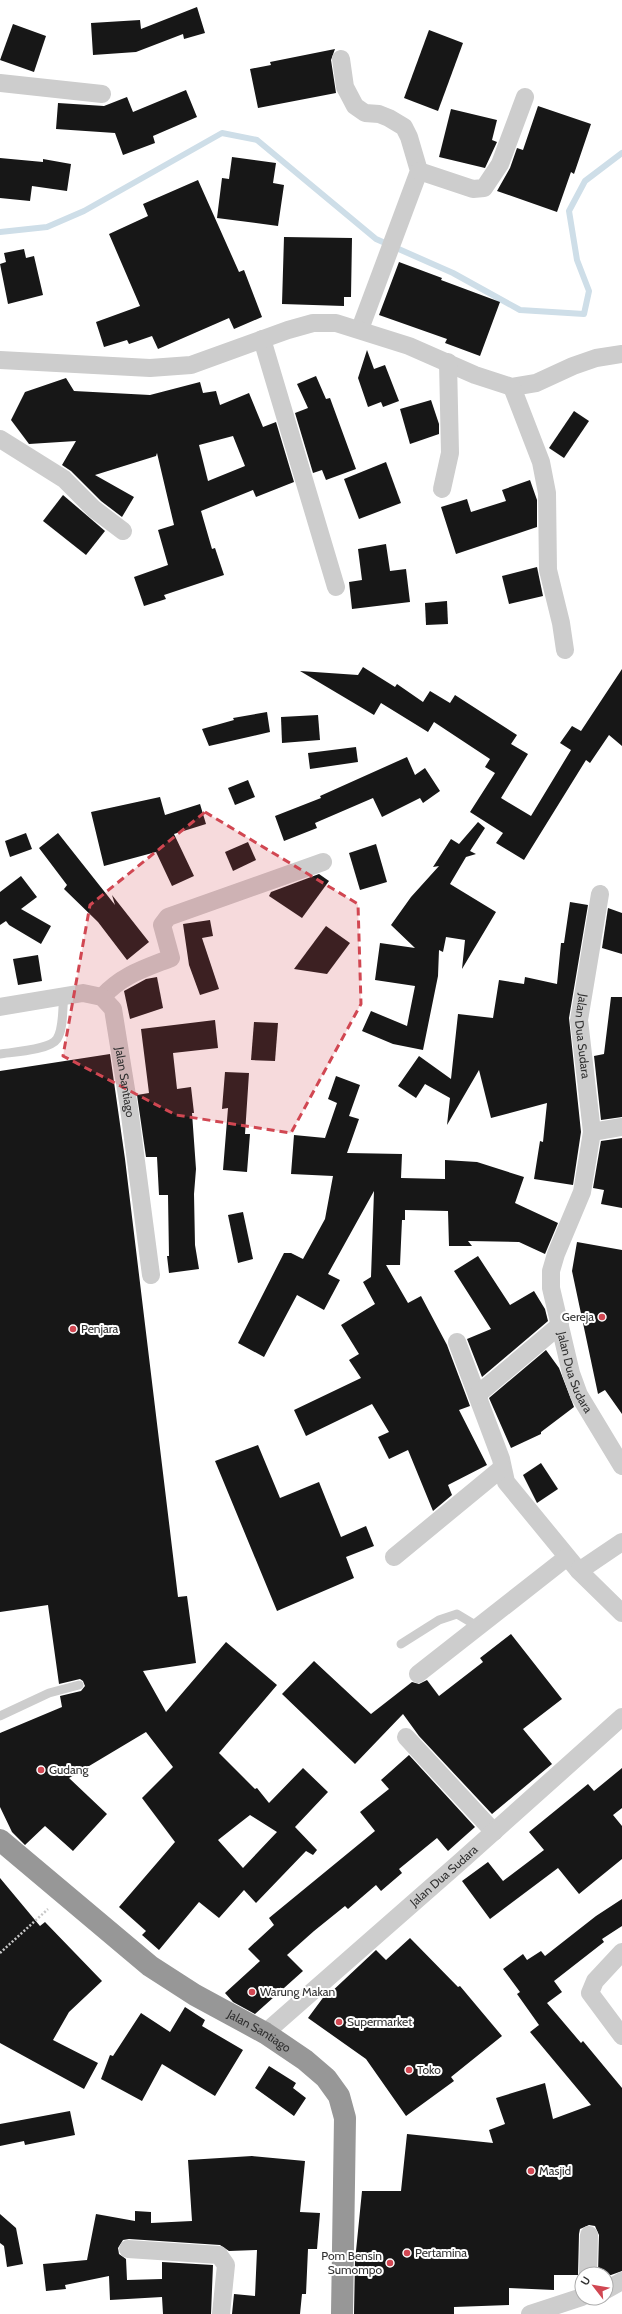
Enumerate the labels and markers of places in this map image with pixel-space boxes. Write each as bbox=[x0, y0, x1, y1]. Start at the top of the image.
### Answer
place label: Gereja bbox=[562, 1309, 594, 1324]
marker: Gereja bbox=[597, 1312, 607, 1322]
place label: Penjara bbox=[81, 1321, 119, 1336]
marker: Penjara bbox=[68, 1324, 78, 1334]
place label: Gudang bbox=[49, 1762, 89, 1777]
marker: Gudang bbox=[36, 1765, 46, 1775]
place label: Warung Makan bbox=[260, 1984, 336, 1999]
marker: Warung Makan bbox=[247, 1987, 257, 1997]
place label: Supermarket bbox=[347, 2014, 412, 2029]
marker: Supermarket bbox=[334, 2017, 344, 2027]
place label: Toko bbox=[417, 2062, 441, 2077]
marker: Toko bbox=[404, 2065, 414, 2075]
place label: Masjid bbox=[539, 2163, 571, 2178]
marker: Masjid bbox=[526, 2166, 536, 2176]
place label: Pertamina bbox=[415, 2245, 467, 2260]
place label: Pom Bensin Sumompo bbox=[321, 2248, 382, 2277]
marker: Pertamina bbox=[402, 2248, 412, 2258]
marker: Pom Bensin Sumompo bbox=[385, 2258, 395, 2268]

